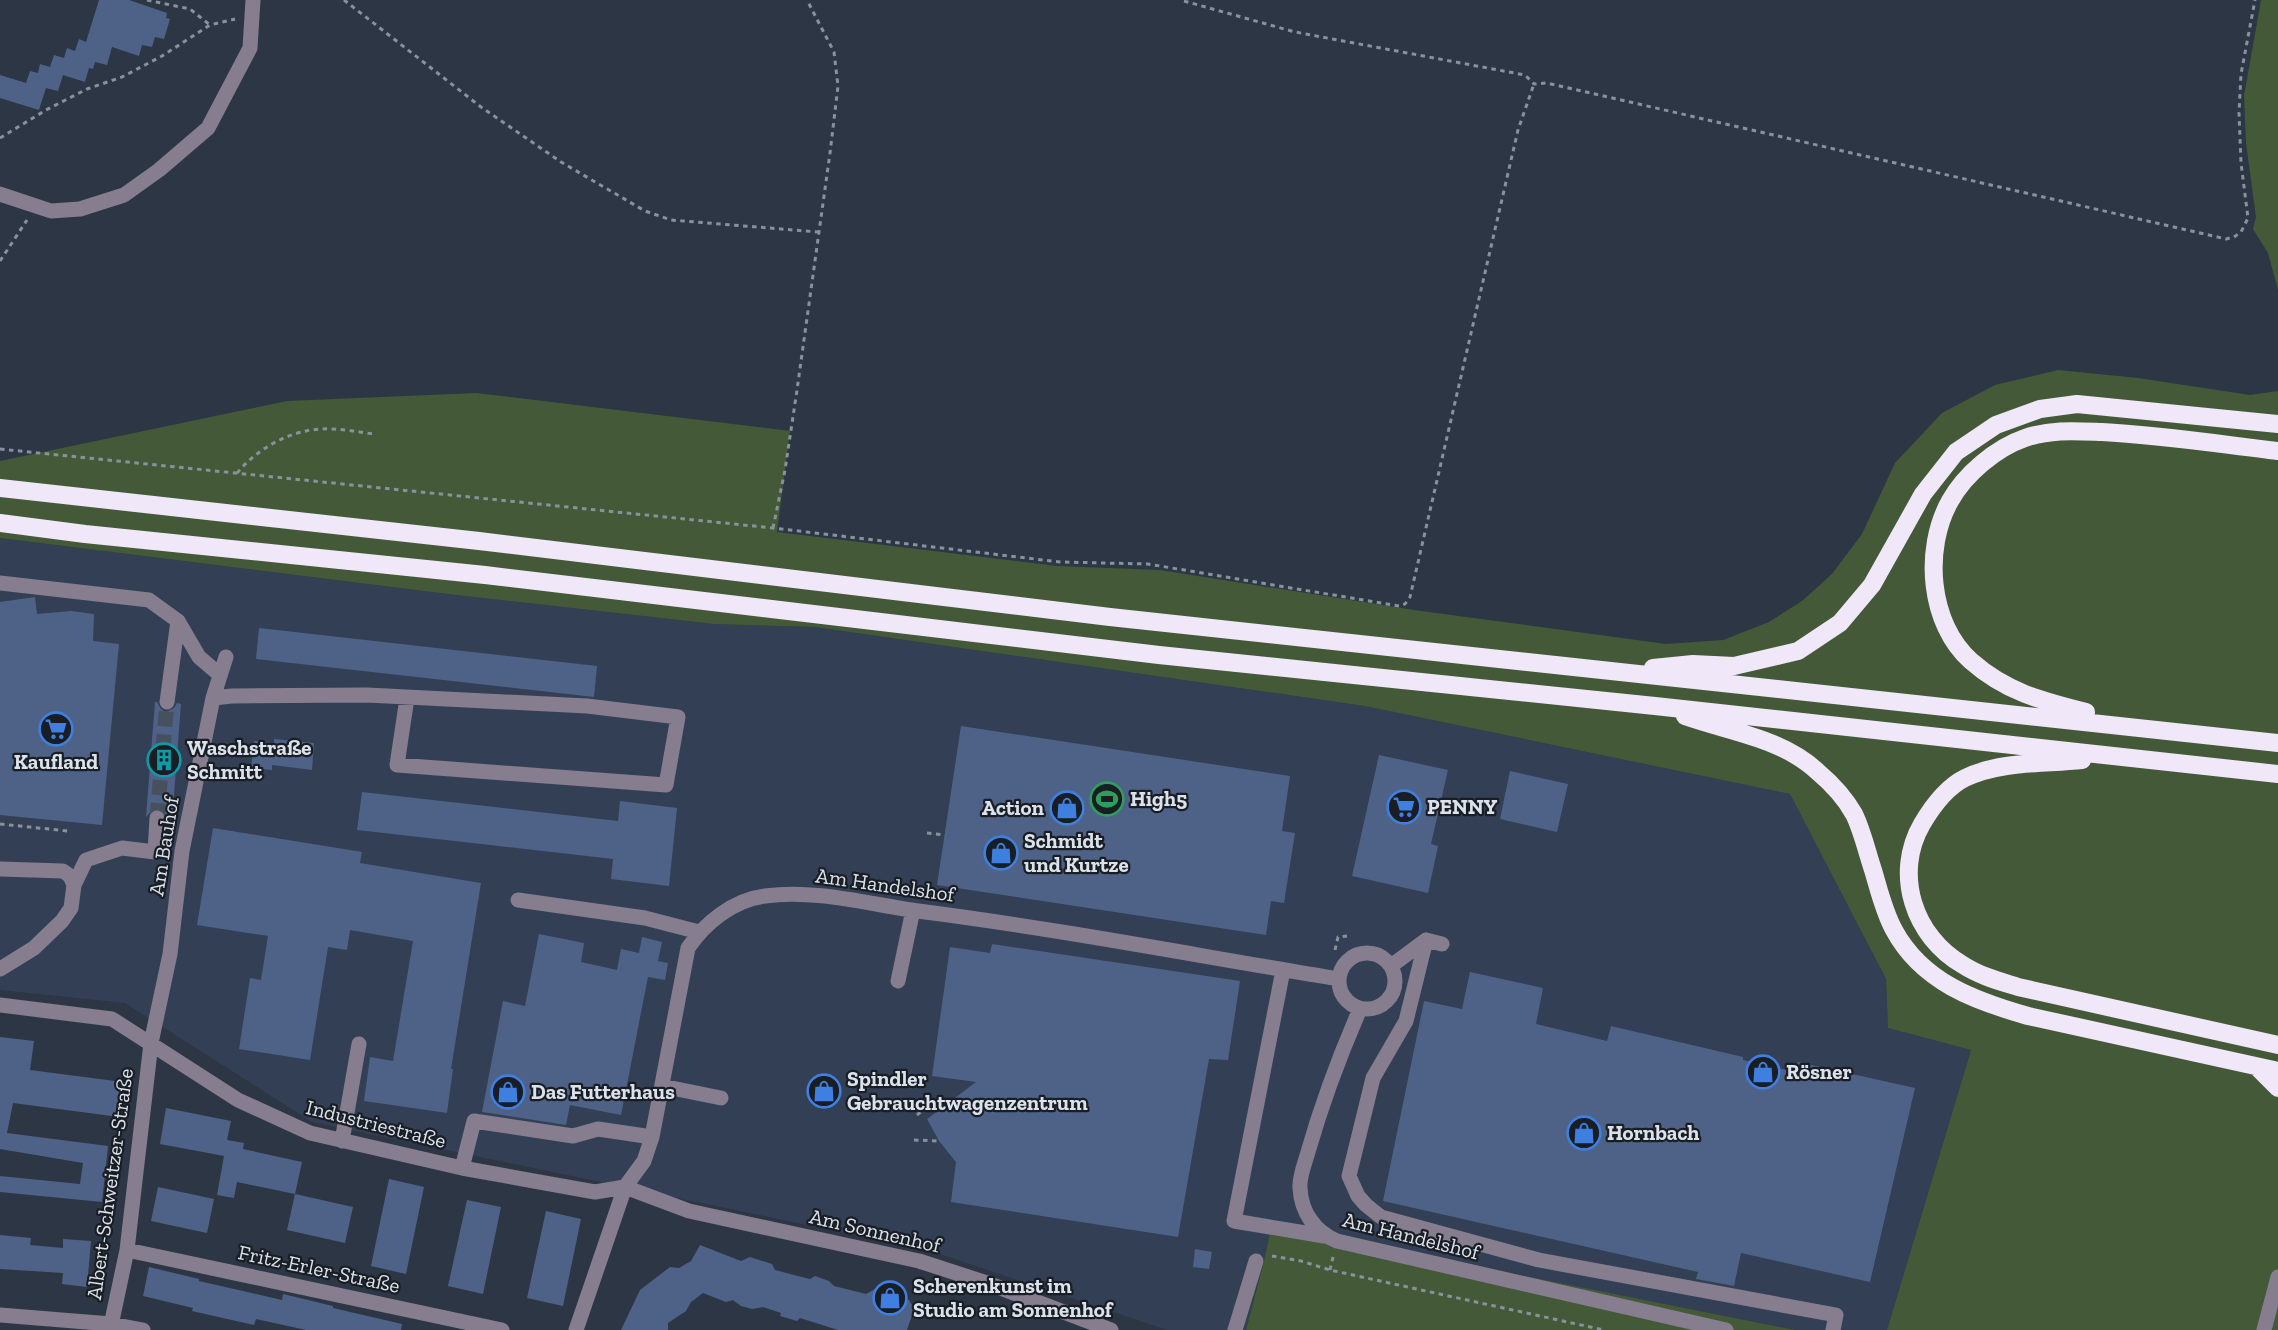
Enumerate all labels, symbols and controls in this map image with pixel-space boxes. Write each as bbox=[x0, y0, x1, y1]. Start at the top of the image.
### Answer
supermarket icon: Kaufland bbox=[38, 711, 74, 747]
place label: Waschstraße Schmitt bbox=[187, 735, 311, 784]
building icon: Waschstraße Schmitt bbox=[146, 742, 182, 778]
place label: Kaufland bbox=[14, 749, 98, 774]
sports icon: High5 bbox=[1089, 781, 1125, 817]
place label: High5 bbox=[1130, 786, 1187, 811]
supermarket icon: PENNY bbox=[1386, 789, 1422, 825]
shop icon: Action bbox=[1049, 790, 1085, 826]
street label: Am Bauhof bbox=[143, 793, 184, 897]
place label: PENNY bbox=[1427, 794, 1498, 819]
place label: Action bbox=[982, 795, 1045, 820]
place label: Schmidt und Kurtze bbox=[1024, 828, 1129, 877]
shop icon: Schmidt und Kurtze bbox=[983, 835, 1019, 871]
street label: Am Handelshof bbox=[814, 862, 957, 907]
shop icon: Rösner bbox=[1745, 1054, 1781, 1090]
place label: Rösner bbox=[1786, 1059, 1852, 1084]
place label: Spindler Gebrauchtwagenzentrum bbox=[847, 1066, 1088, 1115]
street label: Albert-Schweitzer-Straße bbox=[81, 1067, 138, 1301]
shop icon: Spindler Gebrauchtwagenzentrum bbox=[806, 1073, 842, 1109]
shop icon: Das Futterhaus bbox=[490, 1074, 526, 1110]
place label: Das Futterhaus bbox=[531, 1079, 675, 1104]
street label: Industriestraße bbox=[304, 1094, 449, 1153]
shop icon: Hornbach bbox=[1566, 1115, 1602, 1151]
place label: Hornbach bbox=[1607, 1120, 1700, 1145]
street label: Am Sonnenhof bbox=[807, 1203, 944, 1258]
street label: Am Handelshof bbox=[1340, 1206, 1483, 1265]
street label: Fritz-Erler-Straße bbox=[236, 1239, 402, 1298]
place label: Scherenkunst im Studio am Sonnenhof bbox=[913, 1273, 1114, 1322]
shop icon: Scherenkunst im Studio am Sonnenhof bbox=[872, 1280, 908, 1316]

